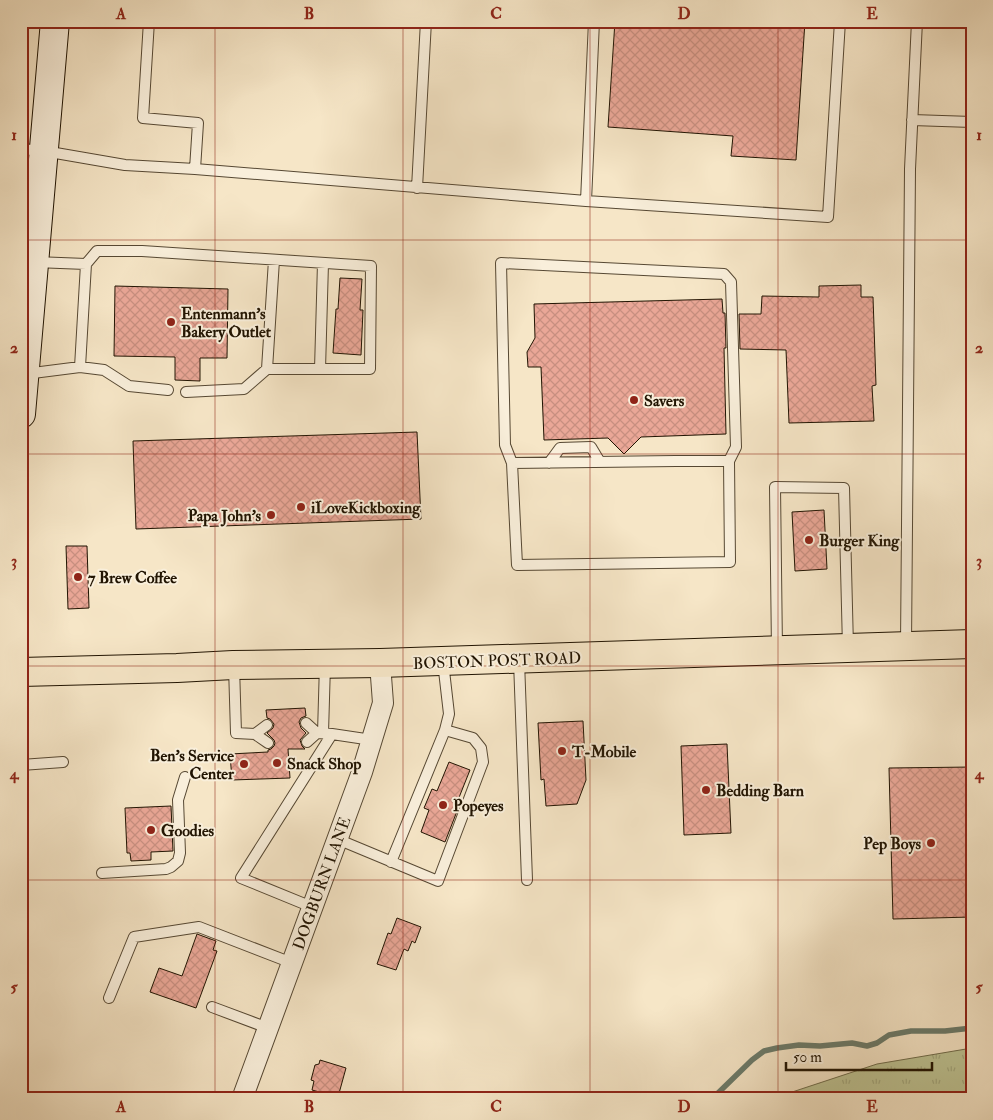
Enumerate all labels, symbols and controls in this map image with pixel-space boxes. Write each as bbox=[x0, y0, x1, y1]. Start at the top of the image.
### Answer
text: A bbox=[115, 4, 127, 24]
text: B bbox=[304, 4, 314, 24]
text: C bbox=[490, 4, 502, 24]
text: D bbox=[677, 4, 691, 24]
text: E bbox=[866, 4, 878, 24]
text: 1 bbox=[11, 125, 17, 145]
text: 1 bbox=[976, 125, 982, 145]
place label: Entenmann's Bakery Outlet bbox=[181, 304, 272, 343]
marker: Entenmann's Bakery Outlet bbox=[165, 316, 177, 328]
text: 2 bbox=[10, 338, 18, 358]
text: 2 bbox=[975, 338, 983, 358]
place label: Savers bbox=[644, 391, 685, 411]
marker: Savers bbox=[628, 394, 640, 406]
place label: iLoveKickboxing bbox=[310, 498, 421, 519]
marker: iLoveKickboxing bbox=[295, 501, 307, 513]
place label: Papa John's bbox=[188, 506, 262, 527]
marker: Papa John's bbox=[265, 509, 277, 521]
place label: Burger King bbox=[819, 531, 900, 552]
marker: Burger King bbox=[803, 534, 815, 546]
text: 3 bbox=[11, 551, 17, 571]
text: 3 bbox=[976, 551, 982, 571]
place label: 7 Brew Coffee bbox=[88, 568, 177, 588]
marker: 7 Brew Coffee bbox=[72, 571, 84, 583]
street label: BOSTON POST ROAD bbox=[413, 648, 582, 674]
place label: T-Mobile bbox=[571, 742, 637, 762]
marker: T-Mobile bbox=[556, 745, 568, 757]
place label: Ben's Service Center bbox=[150, 746, 235, 784]
place label: Snack Shop bbox=[287, 754, 361, 775]
marker: Snack Shop bbox=[271, 757, 283, 769]
marker: Ben's Service Center bbox=[238, 758, 250, 770]
text: 4 bbox=[9, 764, 20, 784]
text: 4 bbox=[974, 764, 985, 784]
place label: Bedding Barn bbox=[716, 781, 805, 802]
marker: Bedding Barn bbox=[700, 784, 712, 796]
place label: Popeyes bbox=[453, 796, 504, 817]
marker: Popeyes bbox=[437, 799, 449, 811]
street label: DOGBURN LANE bbox=[289, 814, 355, 953]
place label: Goodies bbox=[161, 821, 215, 841]
marker: Goodies bbox=[145, 824, 157, 836]
place label: Pep Boys bbox=[863, 834, 922, 855]
marker: Pep Boys bbox=[925, 837, 937, 849]
text: 5 bbox=[10, 977, 18, 997]
text: 5 bbox=[975, 977, 983, 997]
scale bar bbox=[786, 1040, 932, 1072]
text: 50 m bbox=[793, 1048, 822, 1067]
text: A bbox=[115, 1097, 127, 1117]
text: B bbox=[304, 1097, 314, 1117]
text: C bbox=[490, 1097, 502, 1117]
text: D bbox=[677, 1097, 691, 1117]
text: E bbox=[866, 1097, 878, 1117]

